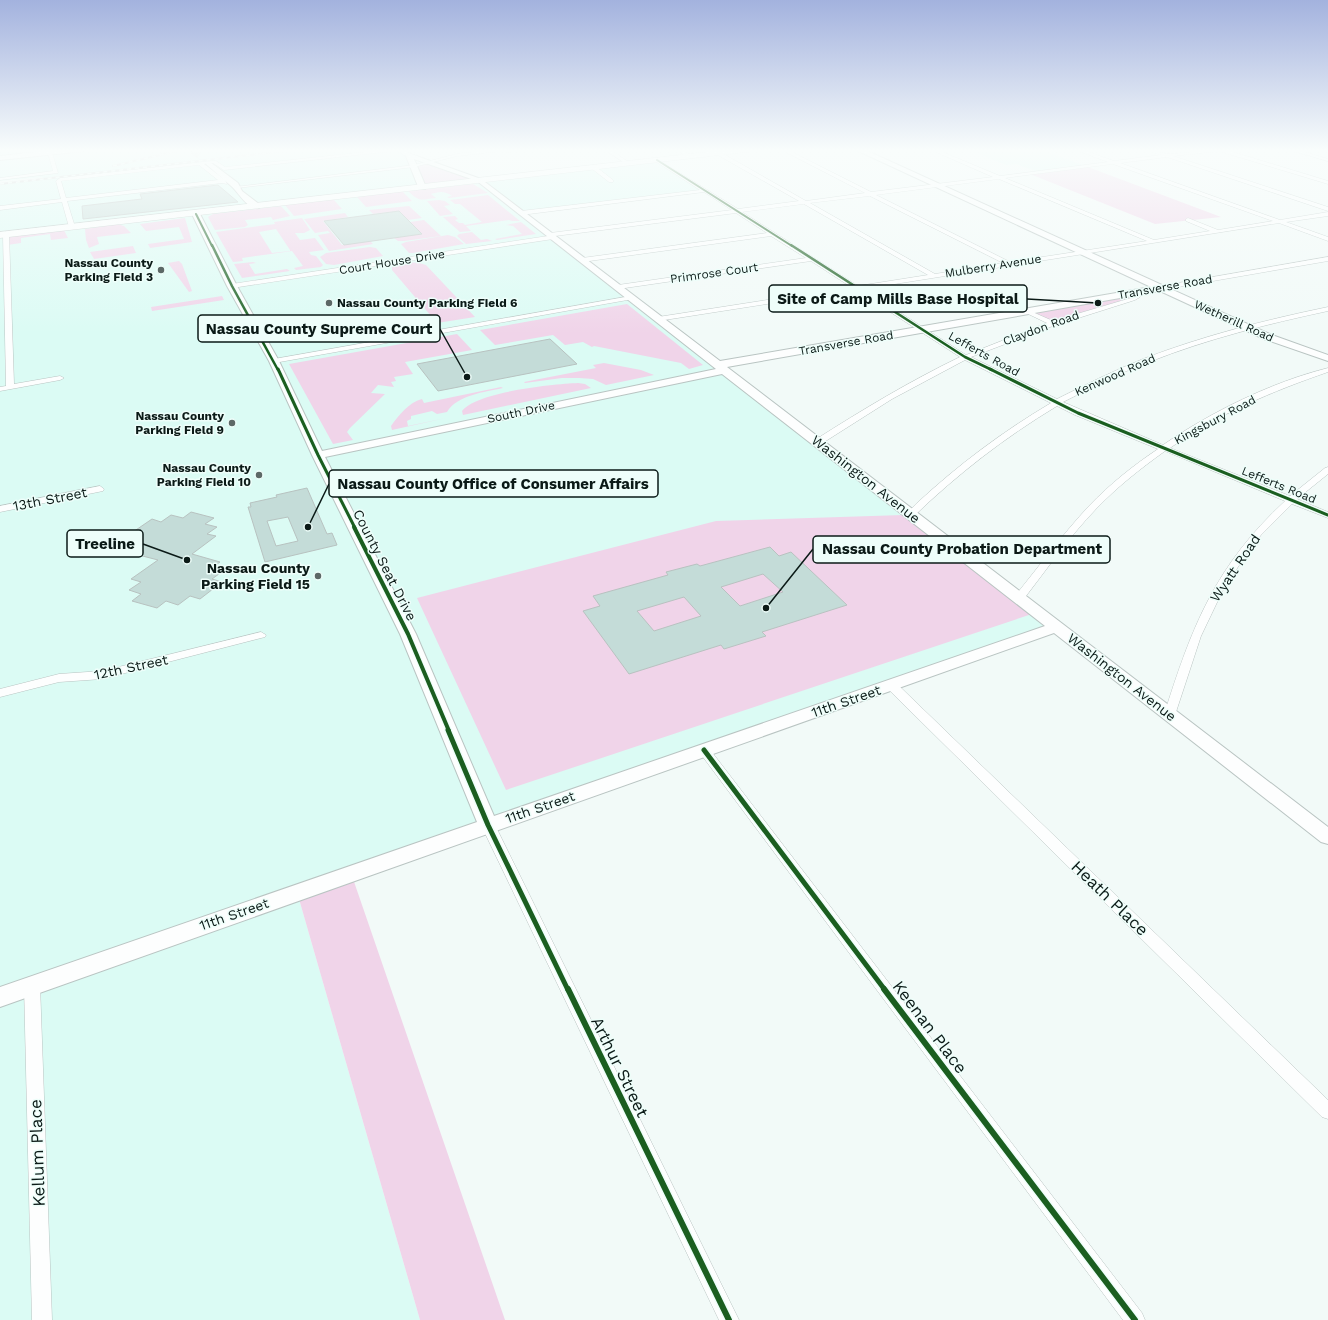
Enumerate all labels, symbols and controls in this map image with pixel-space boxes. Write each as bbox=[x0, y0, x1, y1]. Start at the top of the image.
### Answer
street label: Court House Drive bbox=[338, 247, 446, 277]
street label: Mulberry Avenue bbox=[944, 251, 1042, 281]
place label: Nassau County Parking Field 3 bbox=[64, 256, 153, 284]
street label: Primrose Court bbox=[669, 260, 759, 286]
marker: Nassau County Parking Field 3 bbox=[156, 265, 166, 275]
street label: Transverse Road bbox=[1117, 272, 1213, 302]
callout: Site of Camp Mills Base Hospital bbox=[769, 285, 1027, 312]
text: Site of Camp Mills Base Hospital bbox=[777, 290, 1019, 308]
place label: Nassau County Parking Field 6 bbox=[337, 296, 518, 310]
street label: Wetherill Road bbox=[1192, 297, 1276, 345]
marker: Nassau County Parking Field 6 bbox=[324, 298, 334, 308]
street label: Claydon Road bbox=[1001, 308, 1081, 348]
callout: Nassau County Supreme Court bbox=[198, 315, 440, 342]
text: Nassau County Supreme Court bbox=[206, 320, 433, 338]
street label: Transverse Road bbox=[798, 328, 894, 358]
street label: Lefferts Road bbox=[946, 329, 1022, 379]
street label: Kenwood Road bbox=[1073, 351, 1157, 399]
street label: Kingsbury Road bbox=[1172, 393, 1258, 447]
street label: South Drive bbox=[486, 398, 556, 426]
place label: Nassau County Parking Field 9 bbox=[135, 409, 224, 437]
marker: Nassau County Parking Field 9 bbox=[227, 418, 237, 428]
street label: Washington Avenue bbox=[809, 432, 923, 526]
place label: Nassau County Parking Field 10 bbox=[157, 461, 251, 489]
street label: Lefferts Road bbox=[1240, 464, 1318, 506]
marker: Nassau County Parking Field 10 bbox=[254, 470, 264, 480]
callout: Nassau County Office of Consumer Affairs bbox=[329, 470, 658, 497]
text: Nassau County Office of Consumer Affairs bbox=[337, 475, 649, 493]
street label: 13th Street bbox=[12, 484, 88, 514]
street label: County Seat Drive bbox=[350, 507, 420, 623]
callout: Treeline bbox=[67, 530, 143, 557]
street label: Wyatt Road bbox=[1207, 531, 1263, 605]
text: Treeline bbox=[75, 535, 135, 553]
callout: Nassau County Probation Department bbox=[813, 536, 1110, 563]
text: Nassau County Probation Department bbox=[822, 540, 1103, 558]
place label: Nassau County Parking Field 15 bbox=[201, 560, 310, 592]
marker: Nassau County Parking Field 15 bbox=[313, 571, 323, 581]
street label: Washington Avenue bbox=[1065, 630, 1179, 724]
street label: 12th Street bbox=[93, 651, 170, 683]
street label: 11th Street bbox=[809, 682, 883, 720]
street label: 11th Street bbox=[503, 788, 577, 826]
street label: Heath Place bbox=[1067, 856, 1153, 940]
street label: 11th Street bbox=[197, 895, 271, 933]
street label: Keenan Place bbox=[889, 977, 971, 1077]
street label: Arthur Street bbox=[587, 1013, 653, 1121]
street label: Kellum Place bbox=[25, 1099, 49, 1207]

